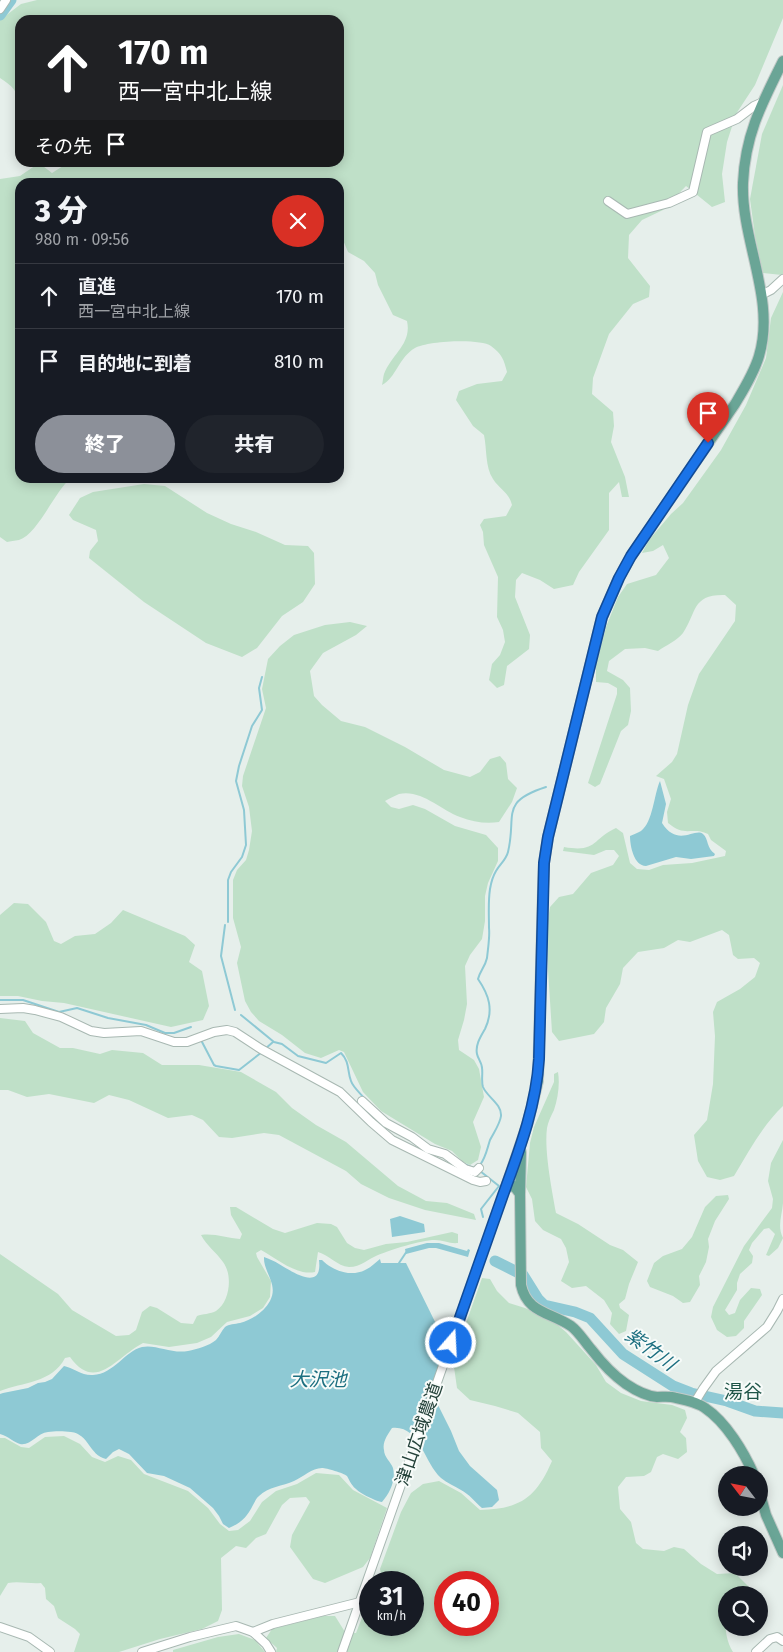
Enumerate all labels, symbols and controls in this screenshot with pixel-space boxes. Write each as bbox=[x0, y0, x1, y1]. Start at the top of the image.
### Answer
text: 170 m bbox=[118, 31, 209, 73]
icon: ahead bbox=[35, 35, 100, 100]
text: 西一宮中北上線 bbox=[118, 78, 272, 105]
icon: arrive bbox=[102, 130, 130, 158]
text: その先 bbox=[35, 135, 92, 158]
text: 3 分 bbox=[35, 193, 88, 229]
button: close bbox=[272, 195, 324, 247]
text: 980 m · 09:56 bbox=[35, 230, 129, 249]
text: 直進 bbox=[78, 275, 116, 298]
icon: ahead bbox=[35, 282, 63, 310]
text: 170 m bbox=[276, 285, 324, 308]
text: 西一宮中北上線 bbox=[78, 302, 190, 321]
icon: arrive bbox=[35, 347, 63, 375]
text: 810 m bbox=[274, 350, 324, 373]
text: 目的地に到着 bbox=[78, 352, 192, 375]
pin bbox=[687, 392, 729, 443]
icon: arrive bbox=[694, 399, 722, 427]
button: 終了 bbox=[35, 415, 175, 473]
button: 共有 bbox=[185, 415, 324, 473]
position arrow bbox=[424, 1316, 476, 1368]
water label: 紫竹川 bbox=[621, 1323, 682, 1377]
water label: 大沢池 bbox=[289, 1368, 348, 1391]
street label: 津山広域農道 bbox=[391, 1379, 447, 1489]
district label: 湯谷 bbox=[724, 1380, 762, 1403]
north arrow bbox=[718, 1466, 768, 1516]
map controls bbox=[718, 1466, 768, 1636]
button: sound bbox=[718, 1526, 768, 1576]
speed limit sign: 40 bbox=[434, 1571, 499, 1636]
text: 31 bbox=[379, 1582, 404, 1612]
button: search bbox=[718, 1586, 768, 1636]
text: km/h bbox=[377, 1609, 406, 1623]

